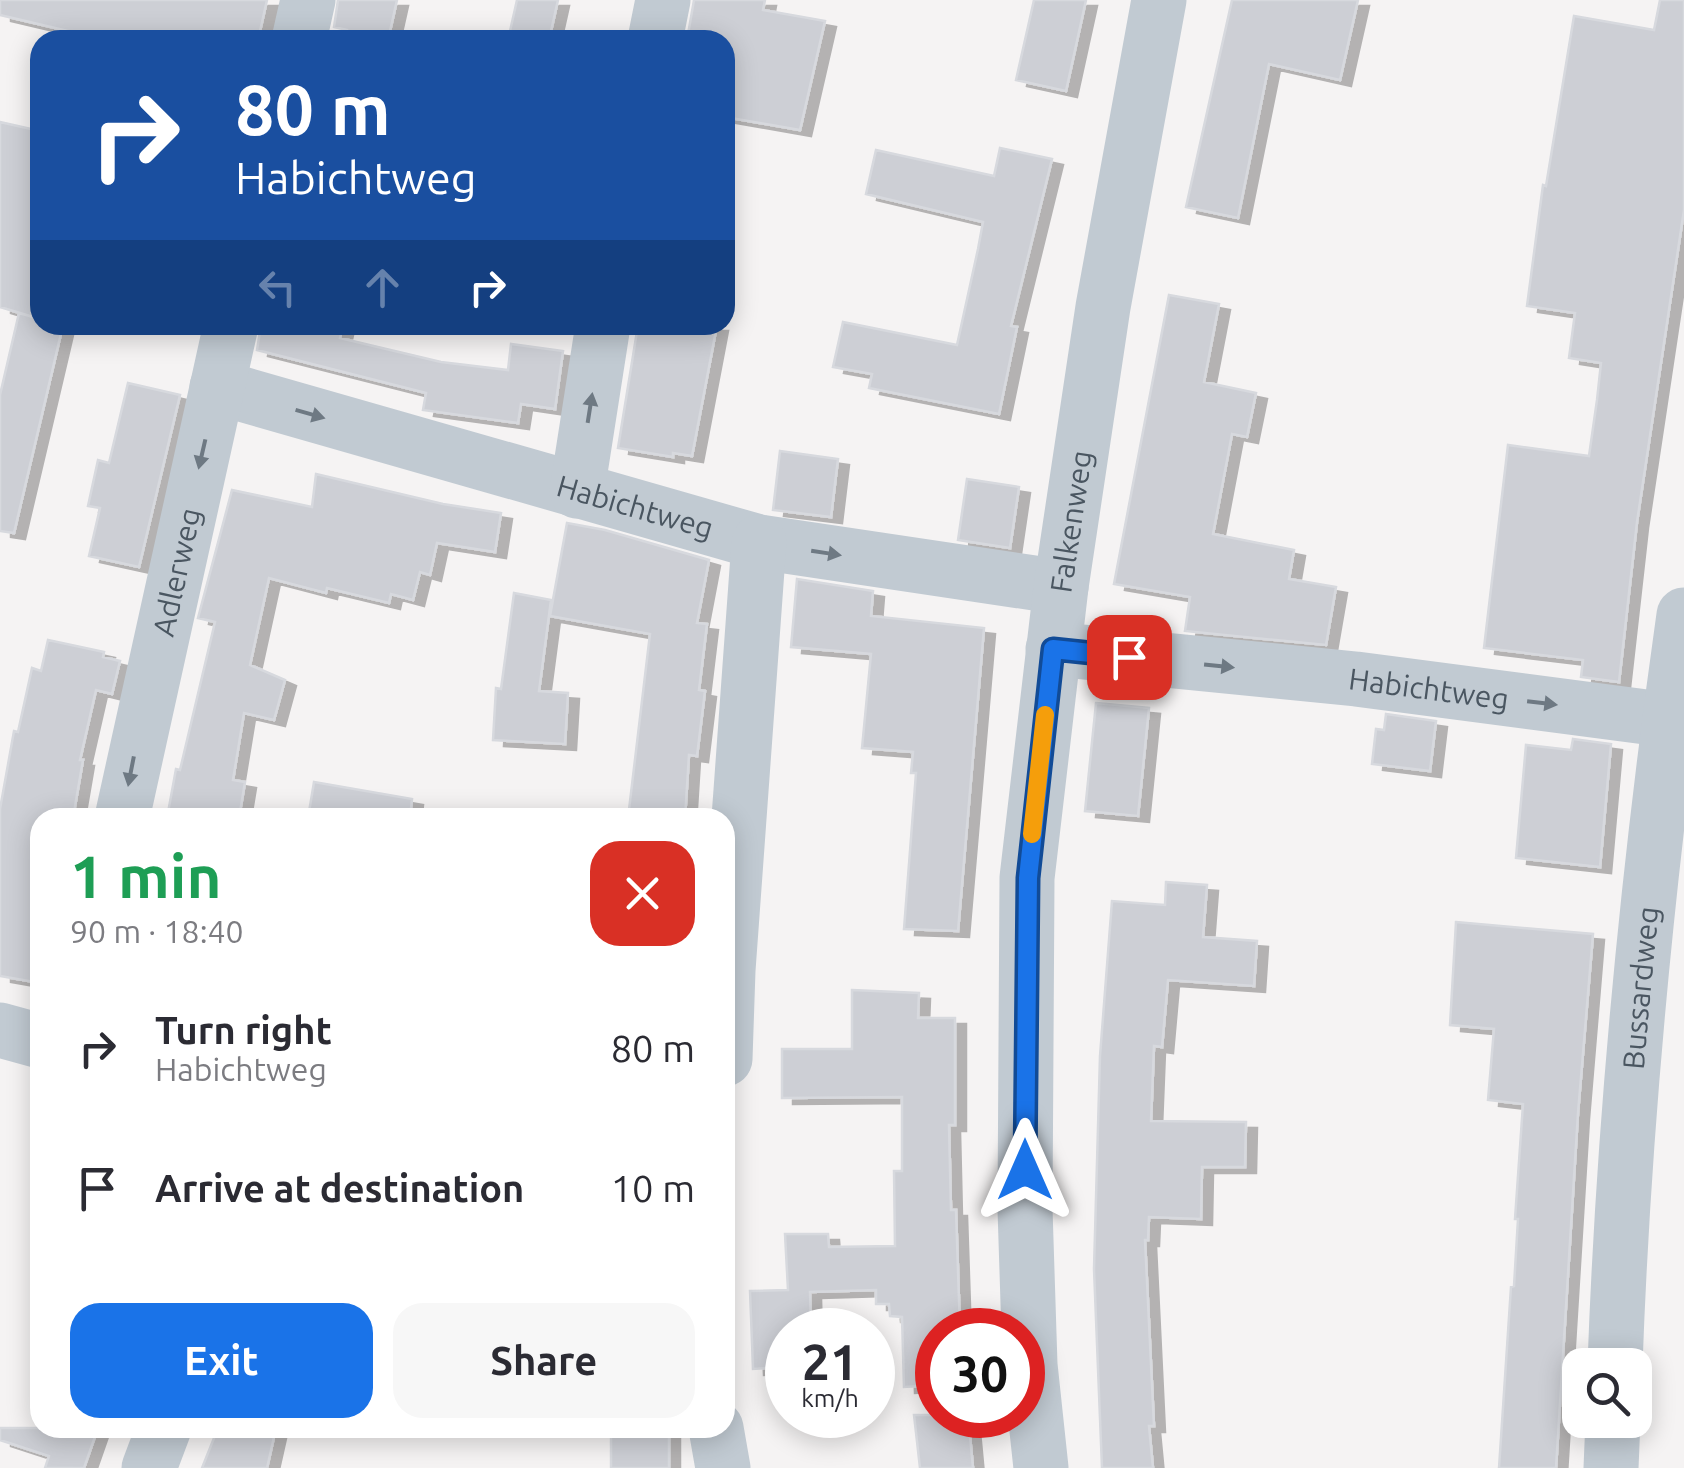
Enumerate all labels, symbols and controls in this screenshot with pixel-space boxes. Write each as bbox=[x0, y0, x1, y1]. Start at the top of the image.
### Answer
icon: right bbox=[70, 70, 200, 200]
text: 80 m bbox=[235, 70, 391, 148]
text: Habichtweg bbox=[235, 152, 477, 203]
icon: left bbox=[250, 260, 305, 315]
icon: ahead bbox=[355, 260, 410, 315]
icon: right bbox=[460, 260, 515, 315]
one-way arrow bbox=[582, 391, 598, 423]
one-way arrow bbox=[295, 407, 326, 422]
one-way arrow bbox=[193, 439, 209, 470]
street label: Falkenweg bbox=[1043, 448, 1098, 595]
street label: Habichtweg bbox=[553, 468, 717, 545]
street label: Adlerweg bbox=[146, 505, 207, 639]
one-way arrow bbox=[811, 546, 843, 561]
pin bbox=[1087, 615, 1172, 700]
icon: arrive bbox=[1102, 630, 1157, 685]
one-way arrow bbox=[1204, 658, 1236, 674]
street label: Habichtweg bbox=[1347, 661, 1511, 716]
one-way arrow bbox=[1527, 696, 1559, 712]
one-way arrow bbox=[123, 756, 139, 787]
button: close bbox=[590, 841, 695, 946]
text: 1 min bbox=[70, 842, 222, 909]
street label: Bussardweg bbox=[1616, 905, 1665, 1071]
text: 90 m · 18:40 bbox=[70, 913, 244, 949]
text: Turn right bbox=[155, 1009, 332, 1051]
icon: right bbox=[70, 1021, 125, 1076]
text: 80 m bbox=[611, 1027, 695, 1069]
text: Habichtweg bbox=[155, 1051, 327, 1087]
position arrow bbox=[973, 1118, 1077, 1222]
icon: arrive bbox=[70, 1161, 125, 1216]
text: Arrive at destination bbox=[155, 1167, 524, 1209]
text: 10 m bbox=[611, 1167, 695, 1209]
button: Exit bbox=[70, 1303, 373, 1418]
button: Share bbox=[393, 1303, 695, 1418]
speed limit sign: 30 bbox=[915, 1308, 1045, 1438]
text: 21 bbox=[802, 1333, 858, 1389]
map controls bbox=[1562, 1348, 1652, 1438]
button: search bbox=[1562, 1348, 1652, 1438]
text: km/h bbox=[801, 1384, 859, 1412]

